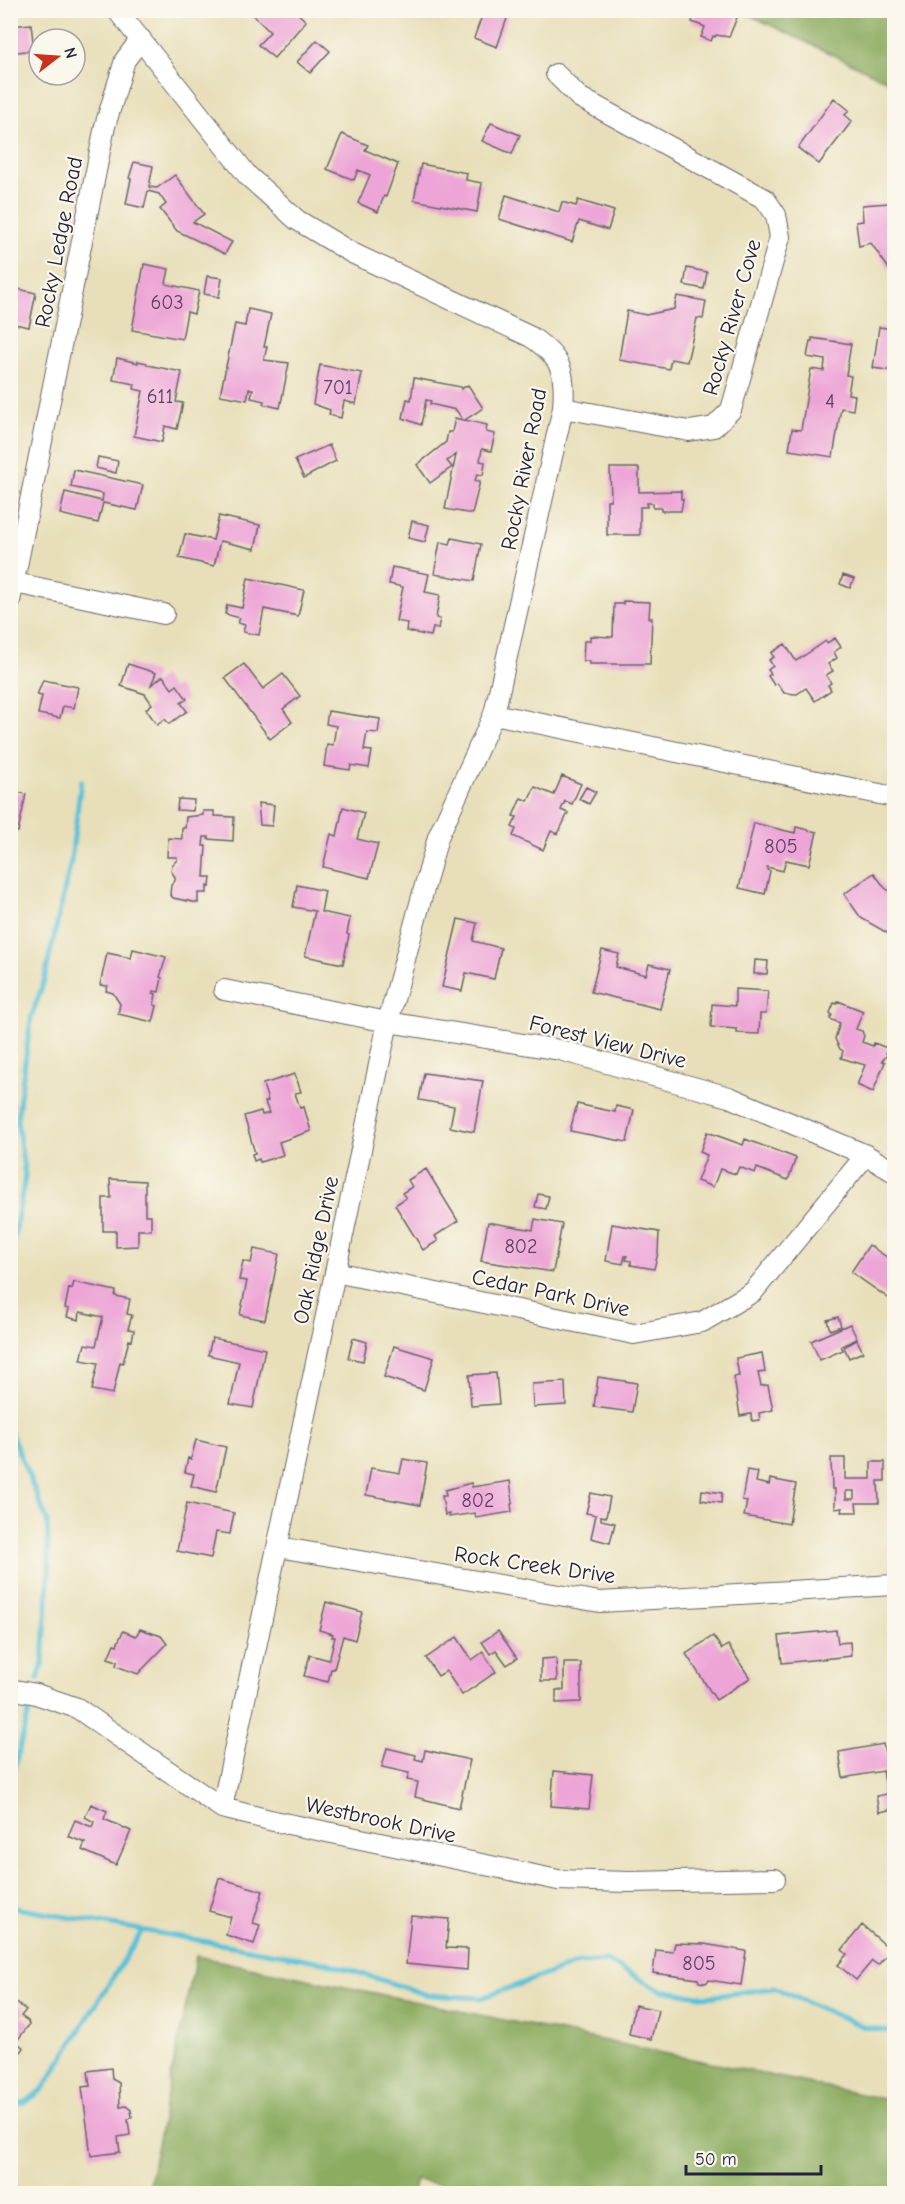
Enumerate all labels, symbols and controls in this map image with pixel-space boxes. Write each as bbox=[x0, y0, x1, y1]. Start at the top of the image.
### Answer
north arrow bbox=[27, 27, 87, 87]
text: N bbox=[60, 45, 81, 61]
street label: Rocky Ledge Road bbox=[30, 154, 88, 330]
street label: Rocky River Cove bbox=[697, 236, 767, 399]
house number: 603 bbox=[150, 291, 184, 314]
house number: 701 bbox=[323, 376, 353, 399]
house number: 611 bbox=[147, 385, 173, 408]
street label: Rocky River Road bbox=[496, 386, 552, 552]
house number: 4 bbox=[825, 390, 835, 413]
house number: 805 bbox=[764, 835, 798, 858]
street label: Forest View Drive bbox=[527, 1010, 689, 1074]
street label: Oak Ridge Drive bbox=[288, 1174, 344, 1327]
house number: 802 bbox=[505, 1235, 537, 1258]
street label: Cedar Park Drive bbox=[470, 1264, 632, 1322]
house number: 802 bbox=[462, 1489, 494, 1512]
street label: Rock Creek Drive bbox=[453, 1541, 617, 1589]
street label: Westbrook Drive bbox=[303, 1791, 458, 1849]
house number: 805 bbox=[682, 1952, 716, 1975]
scale bar bbox=[686, 2138, 821, 2176]
text: 50 m bbox=[695, 2149, 737, 2170]

